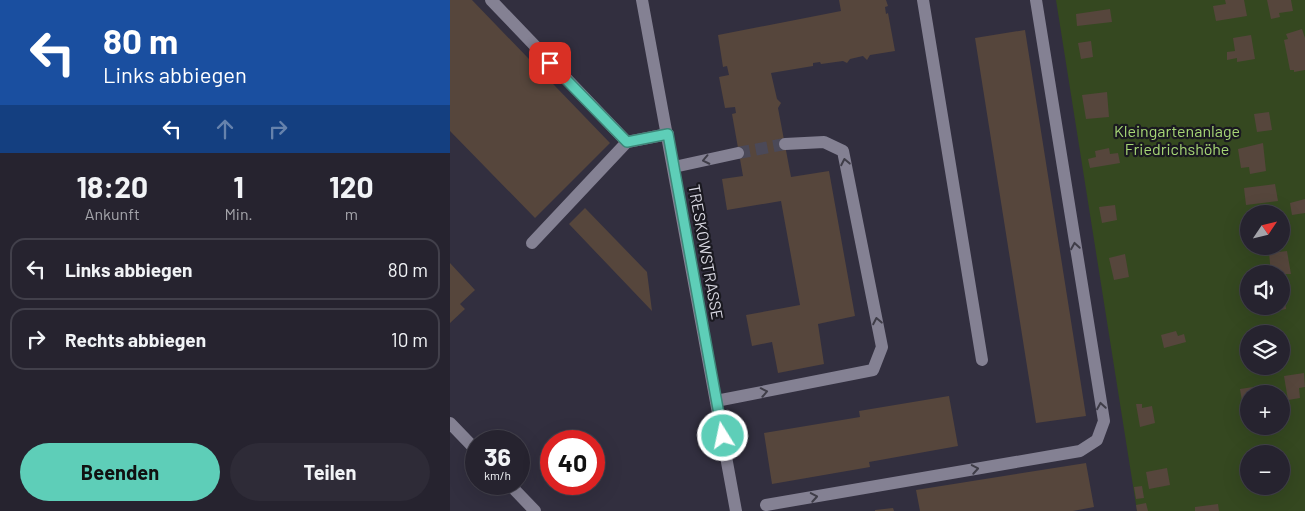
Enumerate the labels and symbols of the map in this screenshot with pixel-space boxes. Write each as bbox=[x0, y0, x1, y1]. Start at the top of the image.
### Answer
pin bbox=[529, 42, 571, 84]
park label: Kleingartenanlage Friedrichshöhe bbox=[1114, 121, 1240, 158]
one-way arrow bbox=[702, 154, 710, 165]
one-way arrow bbox=[841, 158, 851, 166]
street label: TRESKOWSTRASSE bbox=[685, 183, 728, 321]
north arrow bbox=[1240, 205, 1290, 255]
one-way arrow bbox=[1071, 241, 1081, 250]
one-way arrow bbox=[872, 317, 883, 326]
one-way arrow bbox=[760, 387, 769, 397]
one-way arrow bbox=[1096, 402, 1107, 410]
position arrow bbox=[696, 409, 748, 461]
speed limit sign: 40 bbox=[540, 430, 605, 495]
one-way arrow bbox=[970, 465, 979, 475]
one-way arrow bbox=[810, 492, 819, 502]

